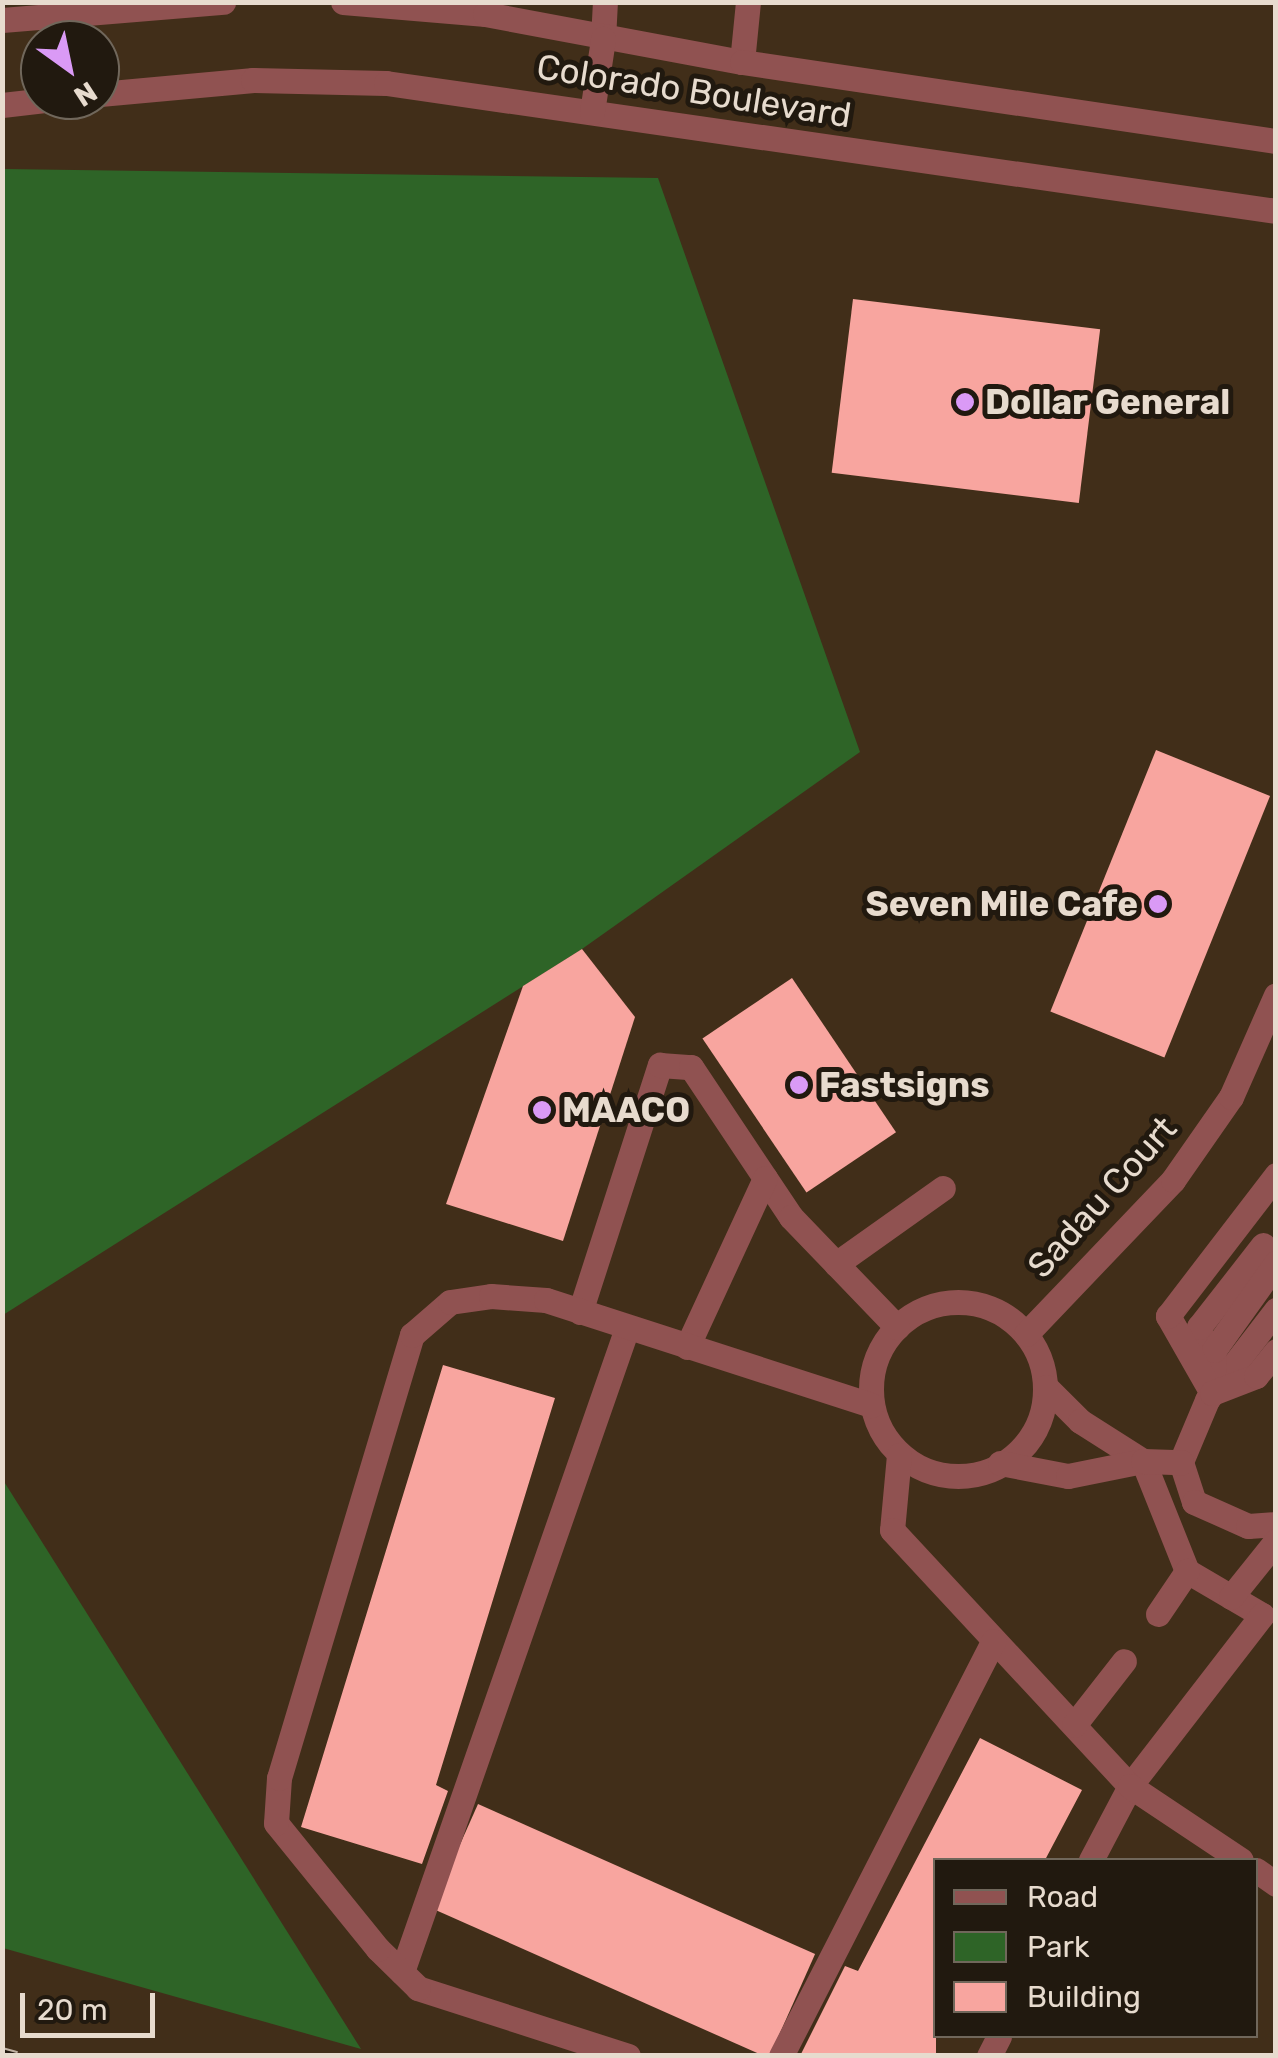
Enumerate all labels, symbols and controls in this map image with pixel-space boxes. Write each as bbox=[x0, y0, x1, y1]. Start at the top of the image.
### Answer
north arrow bbox=[20, 20, 120, 120]
street label: Colorado Boulevard bbox=[534, 45, 854, 137]
text: N bbox=[68, 75, 103, 113]
place label: Dollar General bbox=[985, 381, 1231, 423]
marker: Dollar General bbox=[954, 391, 976, 413]
place label: Seven Mile Cafe bbox=[865, 883, 1138, 925]
marker: Seven Mile Cafe bbox=[1147, 893, 1169, 915]
place label: Fastsigns bbox=[819, 1064, 990, 1106]
marker: Fastsigns bbox=[788, 1074, 810, 1096]
place label: MAACO bbox=[562, 1089, 690, 1131]
marker: MAACO bbox=[531, 1099, 553, 1121]
street label: Sadau Court bbox=[1019, 1108, 1185, 1286]
legend bbox=[933, 1858, 1258, 2038]
text: Road bbox=[1027, 1879, 1098, 1915]
text: Park bbox=[1027, 1929, 1089, 1965]
scale bar bbox=[25, 1973, 160, 2035]
text: Building bbox=[1027, 1979, 1141, 2015]
text: 20 m bbox=[37, 1992, 108, 2028]

